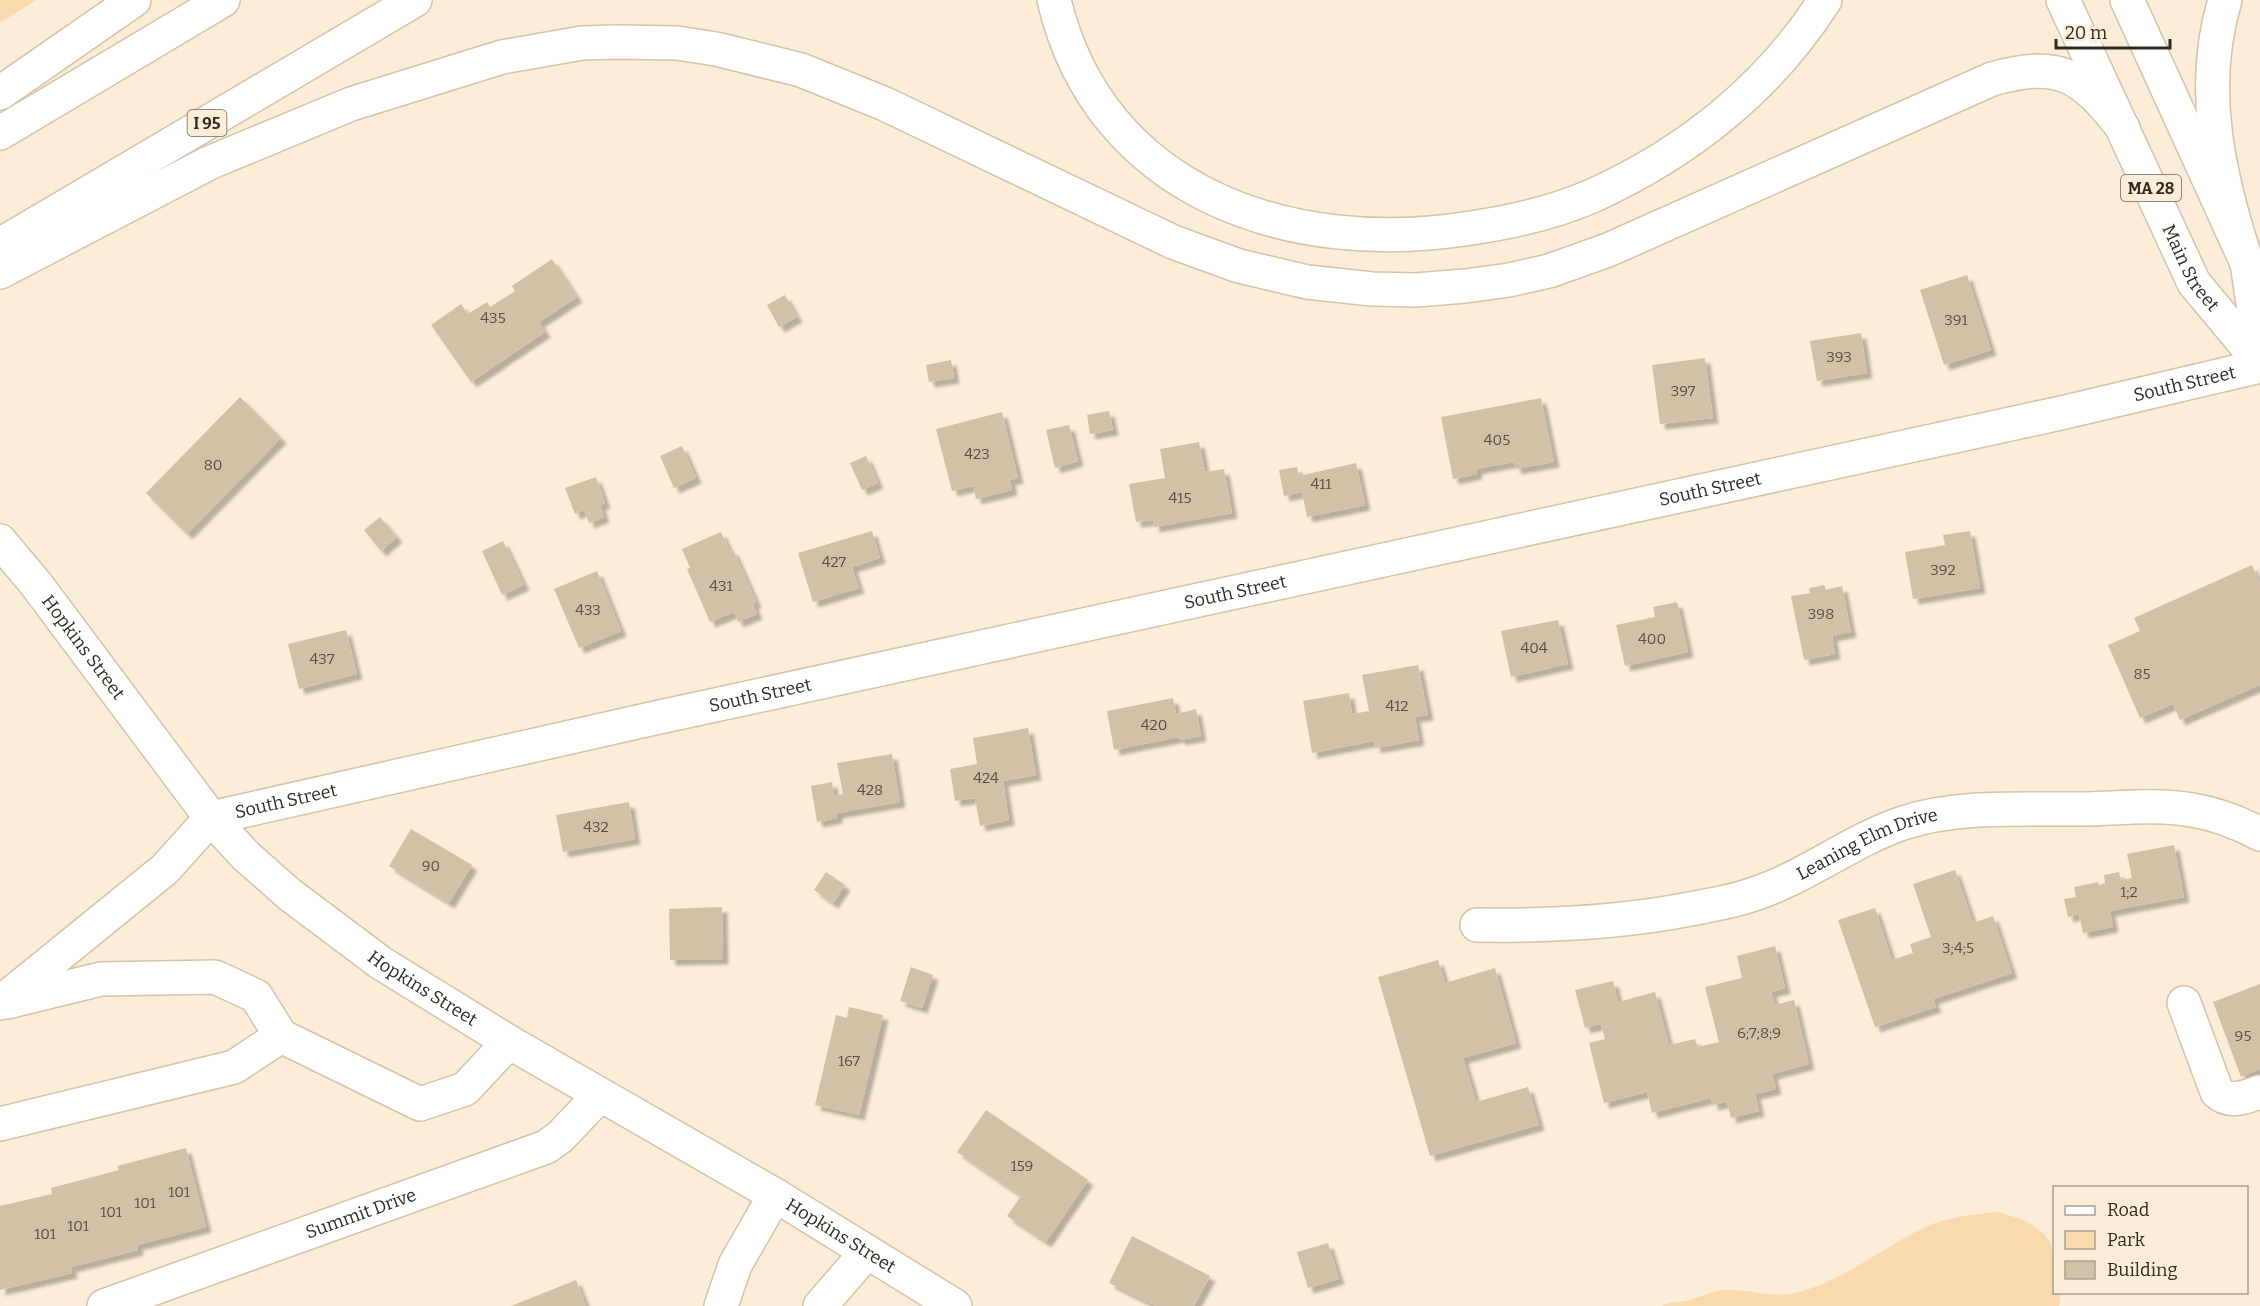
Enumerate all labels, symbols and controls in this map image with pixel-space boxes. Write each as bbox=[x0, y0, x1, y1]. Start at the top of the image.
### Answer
scale bar bbox=[2056, 12, 2170, 50]
text: 20 m bbox=[2065, 22, 2107, 44]
road number: I 95 bbox=[188, 110, 226, 136]
road number: MA 28 bbox=[2121, 175, 2181, 201]
street label: Main Street bbox=[2157, 221, 2224, 316]
house number: 435 bbox=[480, 309, 506, 327]
house number: 391 bbox=[1944, 311, 1968, 329]
house number: 393 bbox=[1826, 348, 1852, 366]
street label: South Street bbox=[2131, 361, 2238, 406]
house number: 397 bbox=[1671, 382, 1696, 400]
house number: 405 bbox=[1484, 431, 1510, 449]
house number: 423 bbox=[964, 445, 990, 463]
house number: 80 bbox=[204, 456, 222, 474]
street label: South Street bbox=[1657, 467, 1764, 511]
house number: 411 bbox=[1311, 475, 1331, 493]
house number: 415 bbox=[1169, 489, 1191, 507]
house number: 427 bbox=[822, 553, 847, 571]
house number: 392 bbox=[1930, 561, 1956, 579]
street label: South Street bbox=[1182, 570, 1289, 614]
house number: 431 bbox=[709, 577, 733, 595]
street label: Hopkins Street bbox=[37, 591, 130, 704]
house number: 433 bbox=[575, 601, 601, 619]
house number: 398 bbox=[1808, 605, 1834, 623]
house number: 400 bbox=[1638, 630, 1666, 648]
house number: 404 bbox=[1520, 639, 1548, 657]
house number: 437 bbox=[310, 650, 335, 668]
house number: 85 bbox=[2133, 665, 2151, 683]
street label: South Street bbox=[707, 673, 814, 717]
house number: 412 bbox=[1385, 697, 1409, 715]
house number: 420 bbox=[1141, 716, 1167, 734]
house number: 424 bbox=[973, 769, 999, 787]
street label: South Street bbox=[233, 779, 340, 823]
house number: 428 bbox=[857, 781, 883, 799]
street label: Leaning Elm Drive bbox=[1793, 804, 1939, 885]
house number: 432 bbox=[583, 818, 609, 836]
house number: 90 bbox=[422, 857, 440, 875]
house number: 1;2 bbox=[2120, 883, 2138, 901]
house number: 3;4;5 bbox=[1942, 939, 1974, 957]
street label: Hopkins Street bbox=[363, 946, 482, 1031]
house number: 6;7;8;9 bbox=[1737, 1024, 1781, 1042]
house number: 95 bbox=[2235, 1027, 2251, 1045]
house number: 167 bbox=[838, 1052, 861, 1070]
house number: 159 bbox=[1011, 1157, 1033, 1175]
house number: 101 bbox=[168, 1183, 190, 1201]
street label: Summit Drive bbox=[303, 1184, 419, 1244]
legend bbox=[2053, 1186, 2248, 1294]
street label: Hopkins Street bbox=[782, 1193, 900, 1278]
house number: 101 bbox=[134, 1194, 156, 1212]
text: Road bbox=[2107, 1199, 2150, 1221]
house number: 101 bbox=[100, 1203, 122, 1221]
house number: 101 bbox=[67, 1217, 89, 1235]
house number: 101 bbox=[34, 1225, 56, 1243]
text: Park bbox=[2107, 1229, 2146, 1251]
text: Building bbox=[2107, 1259, 2178, 1281]

